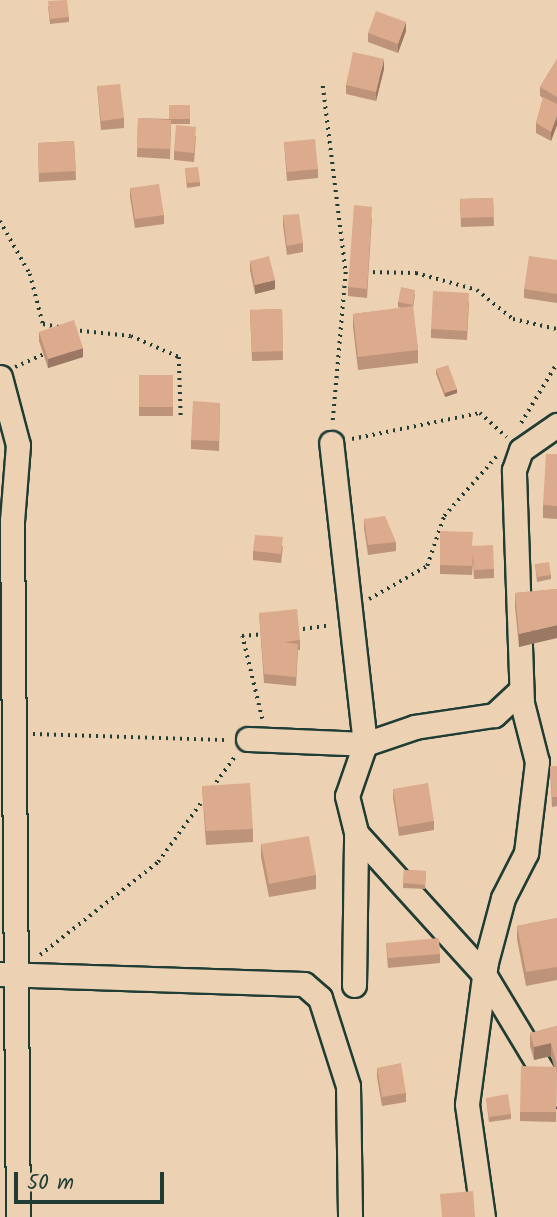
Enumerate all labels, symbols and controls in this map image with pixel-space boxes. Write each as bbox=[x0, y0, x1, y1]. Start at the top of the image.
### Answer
scale bar bbox=[18, 1158, 168, 1202]
text: 50 m bbox=[27, 1167, 74, 1200]

